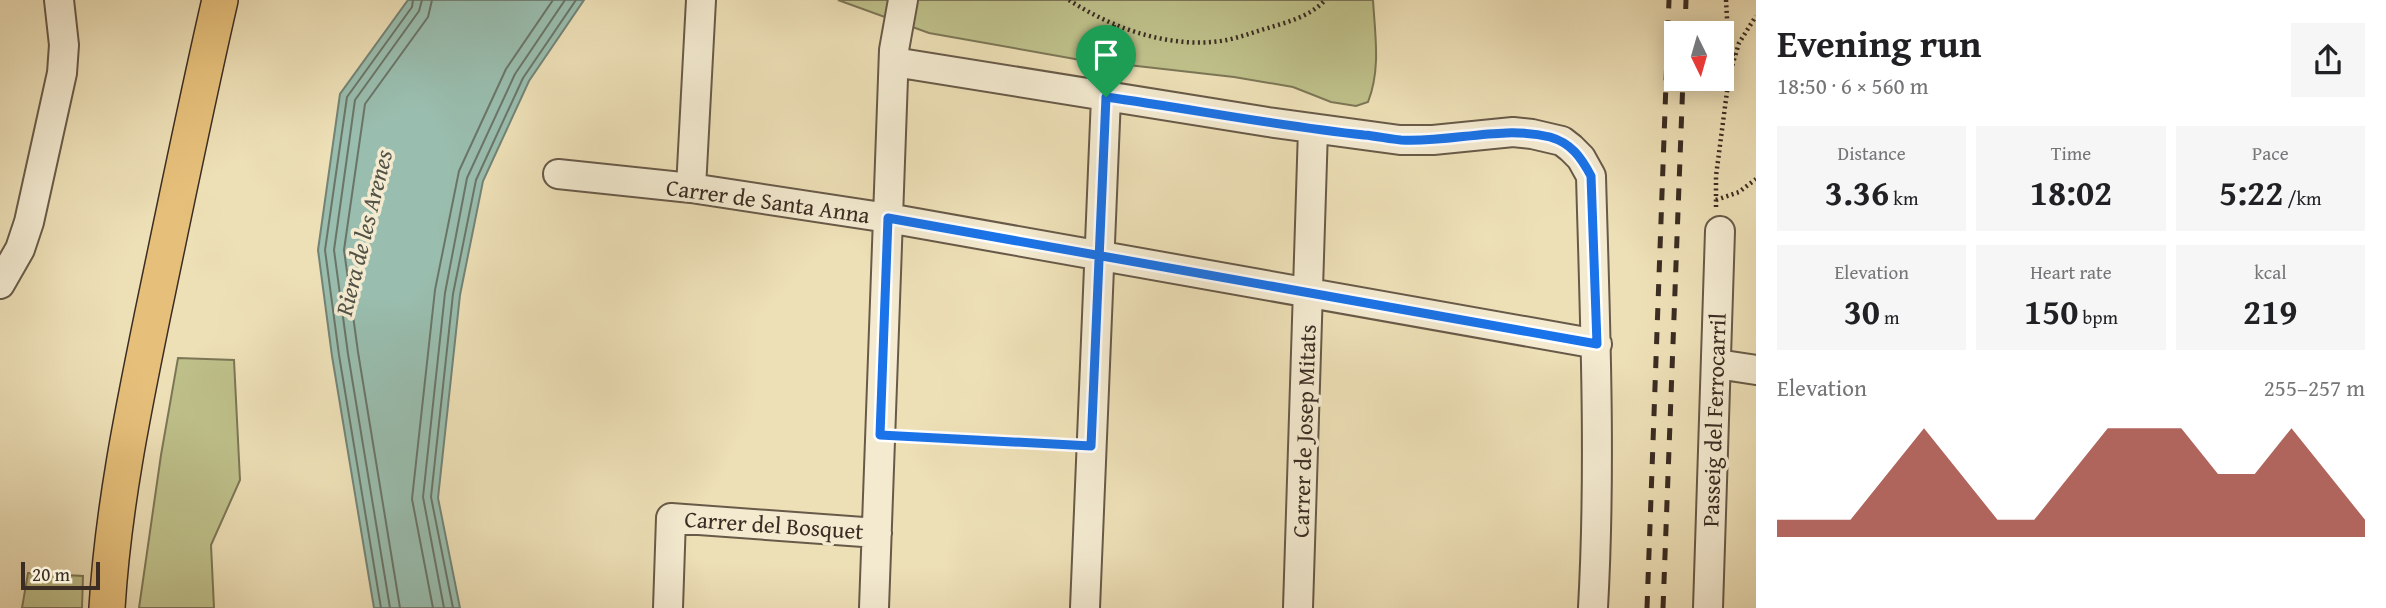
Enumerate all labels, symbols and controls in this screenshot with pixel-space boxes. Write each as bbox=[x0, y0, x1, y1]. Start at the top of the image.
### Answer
text: Evening run bbox=[1777, 15, 1981, 71]
north arrow bbox=[1664, 21, 1734, 91]
map controls bbox=[1664, 21, 1734, 91]
button: share bbox=[2291, 23, 2365, 97]
pin bbox=[1076, 25, 1136, 97]
icon: arrive bbox=[1087, 36, 1125, 74]
text: 18:50 · 6 × 560 m bbox=[1777, 69, 1929, 102]
text: Distance bbox=[1838, 139, 1906, 167]
text: Time bbox=[2051, 139, 2091, 167]
text: Pace bbox=[2252, 139, 2289, 167]
water label: Riera de les Arenes bbox=[326, 146, 401, 321]
text: 3.36 bbox=[1825, 167, 1889, 218]
text: 18:02 bbox=[2030, 167, 2112, 218]
text: 5:22 bbox=[2219, 167, 2283, 218]
street label: Carrer de Santa Anna bbox=[664, 170, 872, 231]
text: km bbox=[1889, 184, 1918, 212]
text: /km bbox=[2283, 184, 2322, 212]
text: Elevation bbox=[1834, 258, 1909, 286]
text: Heart rate bbox=[2030, 258, 2112, 286]
text: kcal bbox=[2254, 258, 2287, 286]
text: 30 bbox=[1844, 286, 1880, 337]
text: 150 bbox=[2024, 286, 2078, 337]
text: 219 bbox=[2243, 286, 2298, 337]
text: m bbox=[1880, 303, 1900, 331]
text: bpm bbox=[2078, 303, 2118, 331]
street label: Passeig del Ferrocarril bbox=[1693, 312, 1734, 528]
street label: Carrer de Josep Mitats bbox=[1283, 324, 1324, 538]
text: Elevation bbox=[1777, 371, 1867, 404]
text: 255–257 m bbox=[2264, 371, 2365, 404]
street label: Carrer del Bosquet bbox=[683, 502, 865, 547]
scale bar bbox=[21, 559, 100, 591]
text: 20 m bbox=[32, 560, 70, 588]

